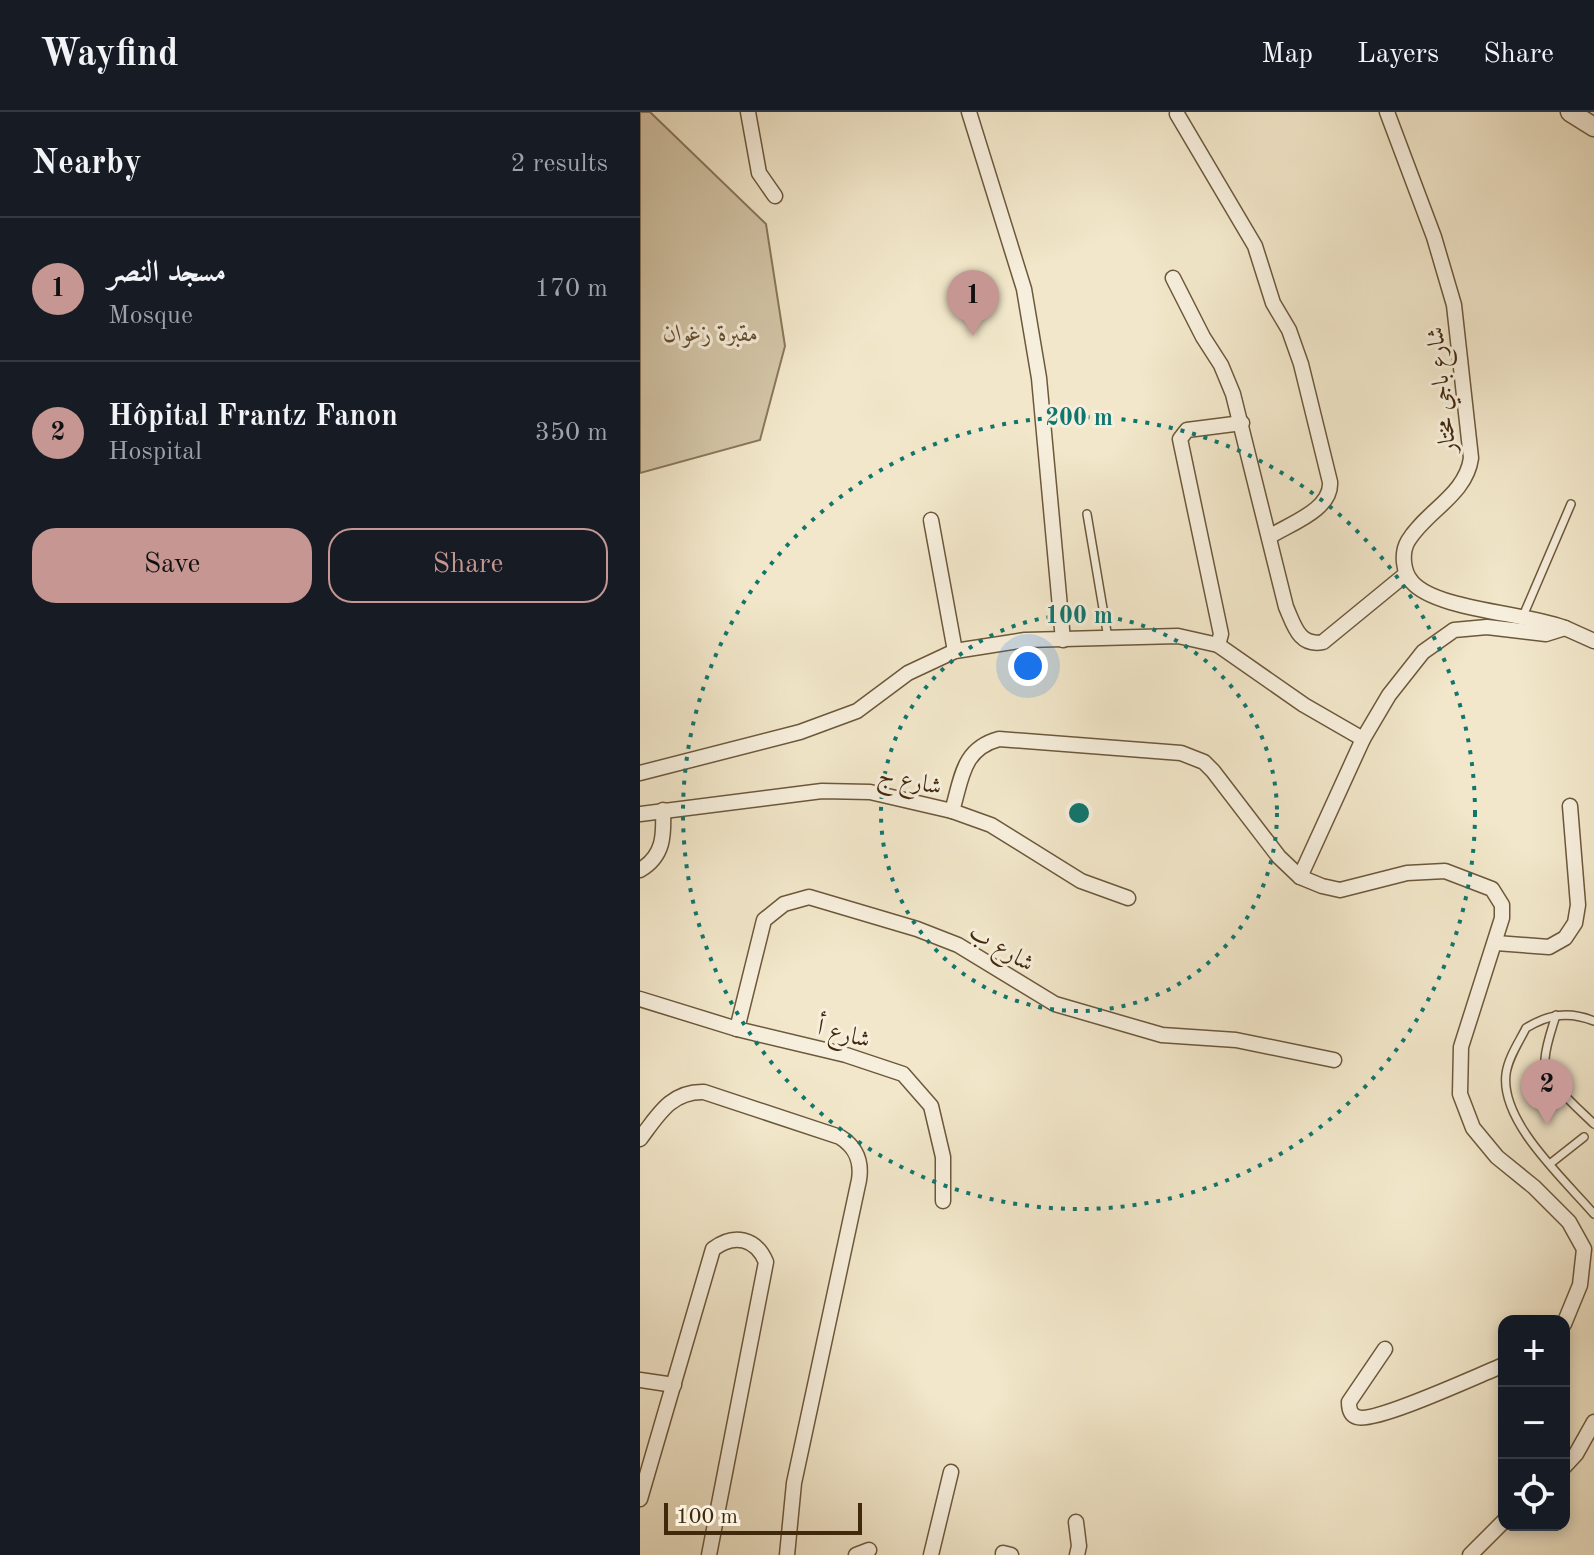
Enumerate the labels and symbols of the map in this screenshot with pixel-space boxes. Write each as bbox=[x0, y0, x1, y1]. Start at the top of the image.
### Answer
pin: 1 bbox=[947, 270, 999, 336]
park label: مقبرة زغوان bbox=[663, 323, 759, 348]
street label: شارع باجي مختار bbox=[1424, 325, 1468, 456]
text: 200 m bbox=[1045, 407, 1113, 431]
text: 100 m bbox=[1045, 605, 1113, 629]
your location bbox=[1008, 646, 1048, 686]
street label: شارع ج bbox=[874, 764, 944, 807]
centre of rings bbox=[1065, 799, 1093, 827]
street label: شارع ب bbox=[961, 920, 1037, 982]
street label: شارع أ bbox=[813, 1010, 874, 1059]
pin: 2 bbox=[1521, 1059, 1573, 1125]
scale bar bbox=[664, 1499, 862, 1535]

